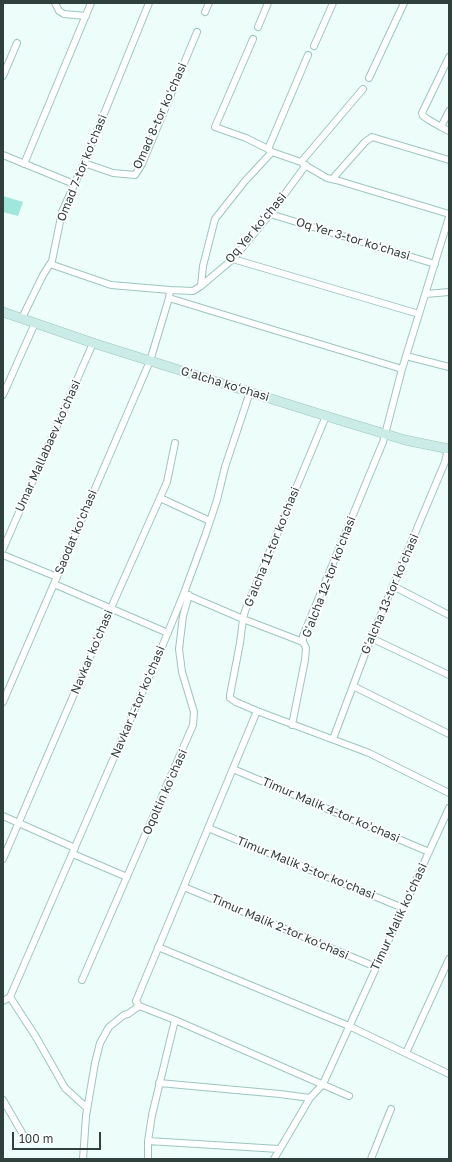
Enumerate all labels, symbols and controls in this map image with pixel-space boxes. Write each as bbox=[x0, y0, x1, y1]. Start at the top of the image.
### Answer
street label: Omad 8-tor koʻchasi bbox=[130, 61, 190, 171]
street label: Omad 7-tor koʻchasi bbox=[54, 112, 110, 224]
street label: Oq Yer koʻchasi bbox=[222, 190, 290, 266]
street label: Oq Yer 3-tor koʻchasi bbox=[294, 215, 412, 263]
street label: Gʻalcha koʻchasi bbox=[179, 364, 271, 404]
street label: Umar Mallabaev koʻchasi bbox=[12, 378, 84, 514]
street label: Gʻalcha 11-tor koʻchasi bbox=[241, 485, 303, 609]
street label: Saodat koʻchasi bbox=[52, 488, 100, 576]
street label: Gʻalcha 12-tor koʻchasi bbox=[299, 514, 359, 640]
street label: Gʻalcha 13-tor koʻchasi bbox=[358, 532, 422, 656]
street label: Navkar koʻchasi bbox=[68, 608, 116, 696]
street label: Navkar 1-tor koʻchasi bbox=[108, 644, 168, 760]
street label: Oqoltin koʻchasi bbox=[140, 747, 190, 837]
street label: Timur Malik 4-tor koʻchasi bbox=[260, 774, 402, 846]
street label: Timur Malik 3-tor koʻchasi bbox=[235, 834, 377, 902]
street label: Timur Malik koʻchasi bbox=[368, 861, 430, 973]
street label: Timur Malik 2-tor koʻchasi bbox=[209, 891, 351, 963]
scale bar bbox=[14, 1124, 103, 1150]
text: 100 m bbox=[19, 1131, 53, 1146]

